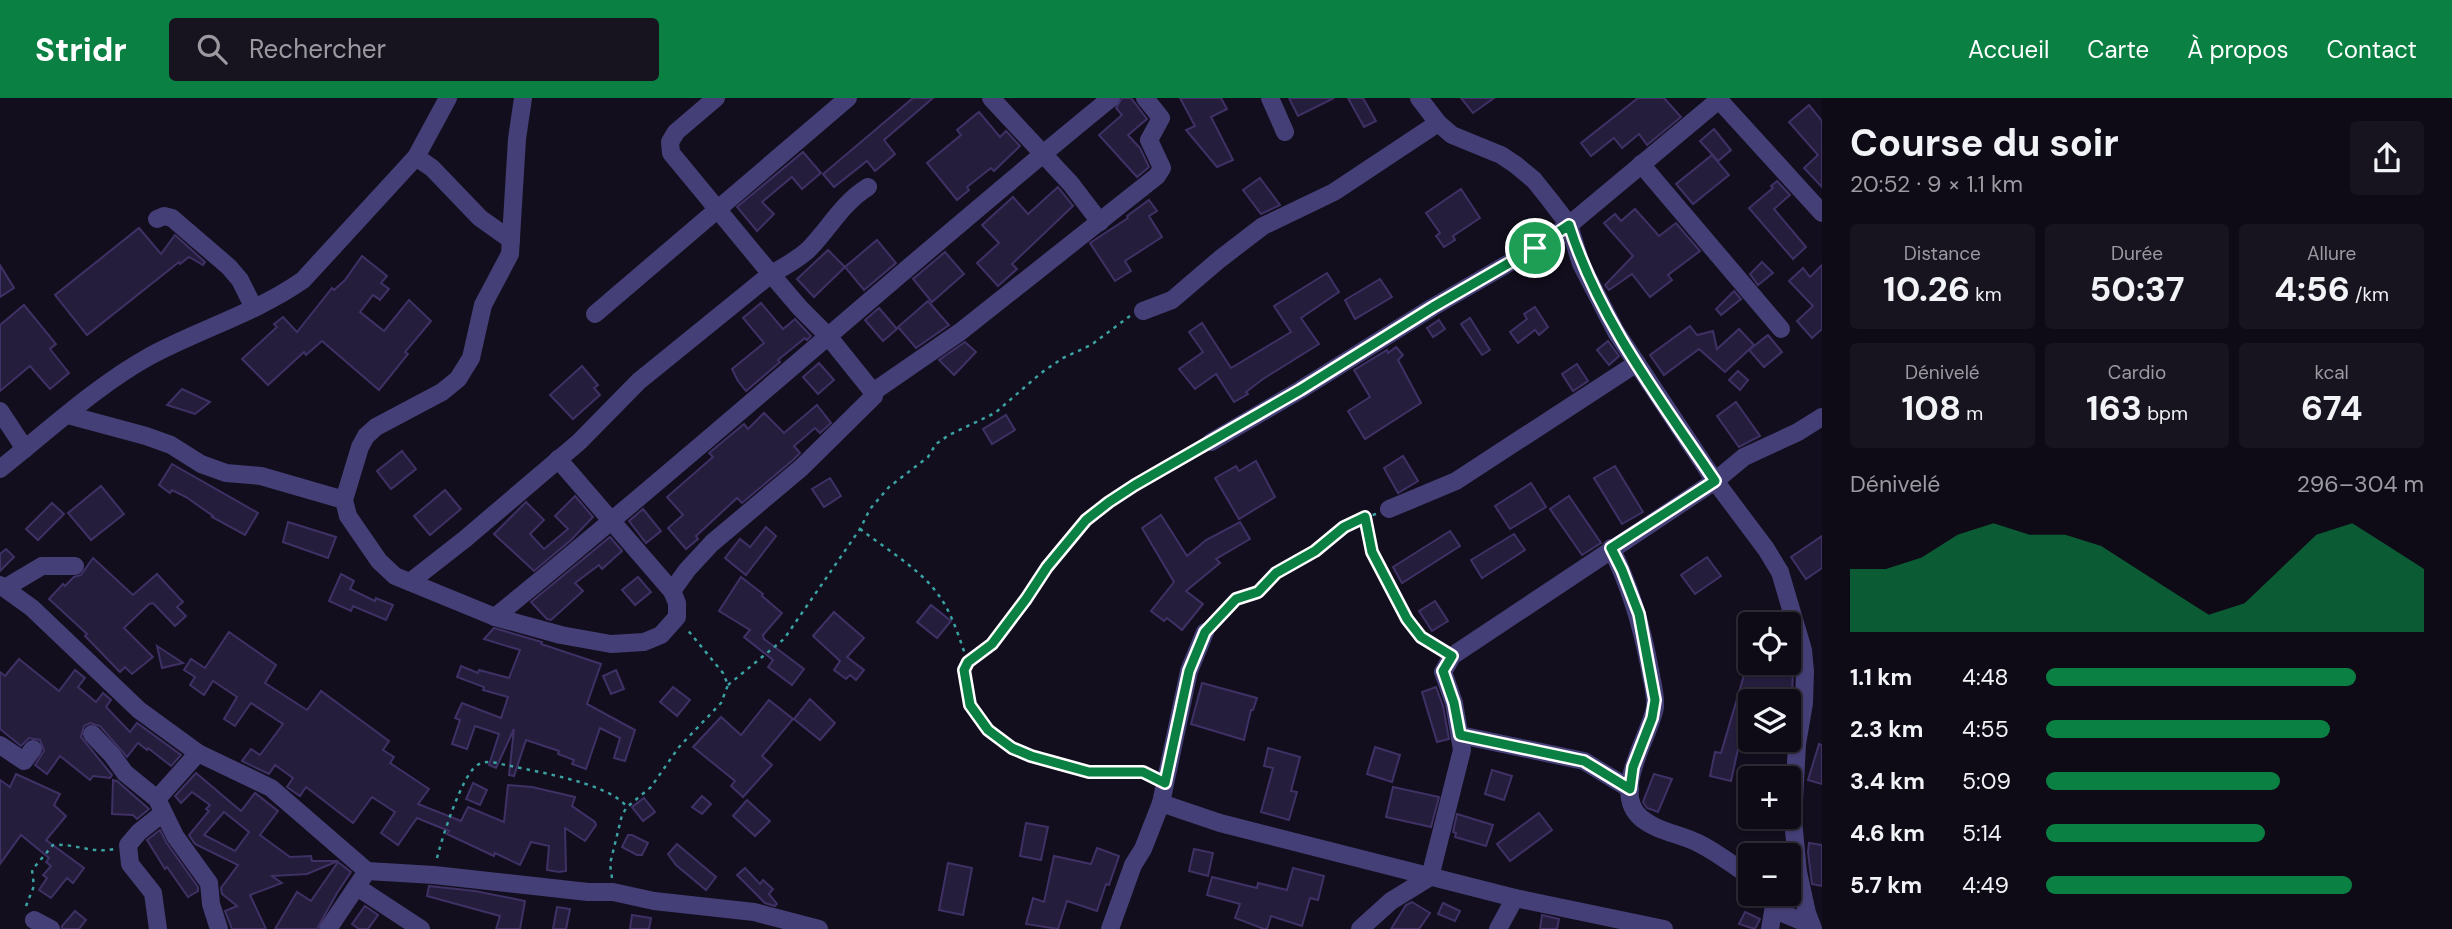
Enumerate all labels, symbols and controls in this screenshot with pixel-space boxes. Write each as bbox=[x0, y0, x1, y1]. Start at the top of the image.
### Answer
search box bbox=[169, 18, 659, 81]
text: Stridr bbox=[35, 28, 127, 71]
icon: search bbox=[193, 30, 231, 68]
text: Rechercher bbox=[249, 32, 386, 66]
text: Accueil bbox=[1968, 34, 2049, 65]
text: Carte bbox=[2087, 34, 2149, 65]
text: À propos bbox=[2187, 34, 2289, 65]
text: Contact bbox=[2327, 34, 2417, 65]
text: Course du soir bbox=[1850, 118, 2119, 168]
button: share bbox=[2350, 121, 2424, 195]
text: 20:52 · 9 × 1.1 km bbox=[1850, 169, 2023, 199]
pin bbox=[1505, 218, 1565, 278]
icon: arrive bbox=[1516, 229, 1554, 267]
text: Distance bbox=[1904, 241, 1981, 266]
text: Durée bbox=[2111, 241, 2163, 266]
text: Allure bbox=[2307, 241, 2356, 266]
text: 10.26 bbox=[1883, 266, 1970, 312]
text: 50:37 bbox=[2090, 266, 2184, 312]
text: 4:56 bbox=[2274, 266, 2350, 312]
text: km bbox=[1970, 282, 2002, 307]
text: /km bbox=[2350, 282, 2389, 307]
text: Dénivelé bbox=[1905, 360, 1980, 385]
text: Cardio bbox=[2108, 360, 2166, 385]
text: kcal bbox=[2314, 360, 2349, 385]
text: 108 bbox=[1902, 385, 1961, 431]
text: 163 bbox=[2086, 385, 2142, 431]
text: 674 bbox=[2301, 385, 2362, 431]
text: m bbox=[1961, 401, 1983, 426]
text: bpm bbox=[2142, 401, 2188, 426]
text: Dénivelé bbox=[1850, 469, 1940, 499]
text: 296–304 m bbox=[2297, 469, 2424, 499]
map controls bbox=[1738, 612, 1801, 906]
button: locate bbox=[1738, 612, 1801, 675]
text: 1.1 km bbox=[1850, 662, 1912, 692]
text: 4:48 bbox=[1962, 662, 2009, 692]
button: layers bbox=[1738, 689, 1801, 752]
text: 2.3 km bbox=[1850, 714, 1923, 744]
text: 4:55 bbox=[1962, 714, 2009, 744]
button: + bbox=[1738, 766, 1801, 829]
text: 3.4 km bbox=[1850, 766, 1925, 796]
text: 5:09 bbox=[1962, 766, 2011, 796]
text: 4.6 km bbox=[1850, 818, 1925, 848]
text: 5:14 bbox=[1962, 818, 2002, 848]
button: − bbox=[1738, 843, 1801, 906]
text: 5.7 km bbox=[1850, 870, 1922, 900]
text: 4:49 bbox=[1962, 870, 2009, 900]

